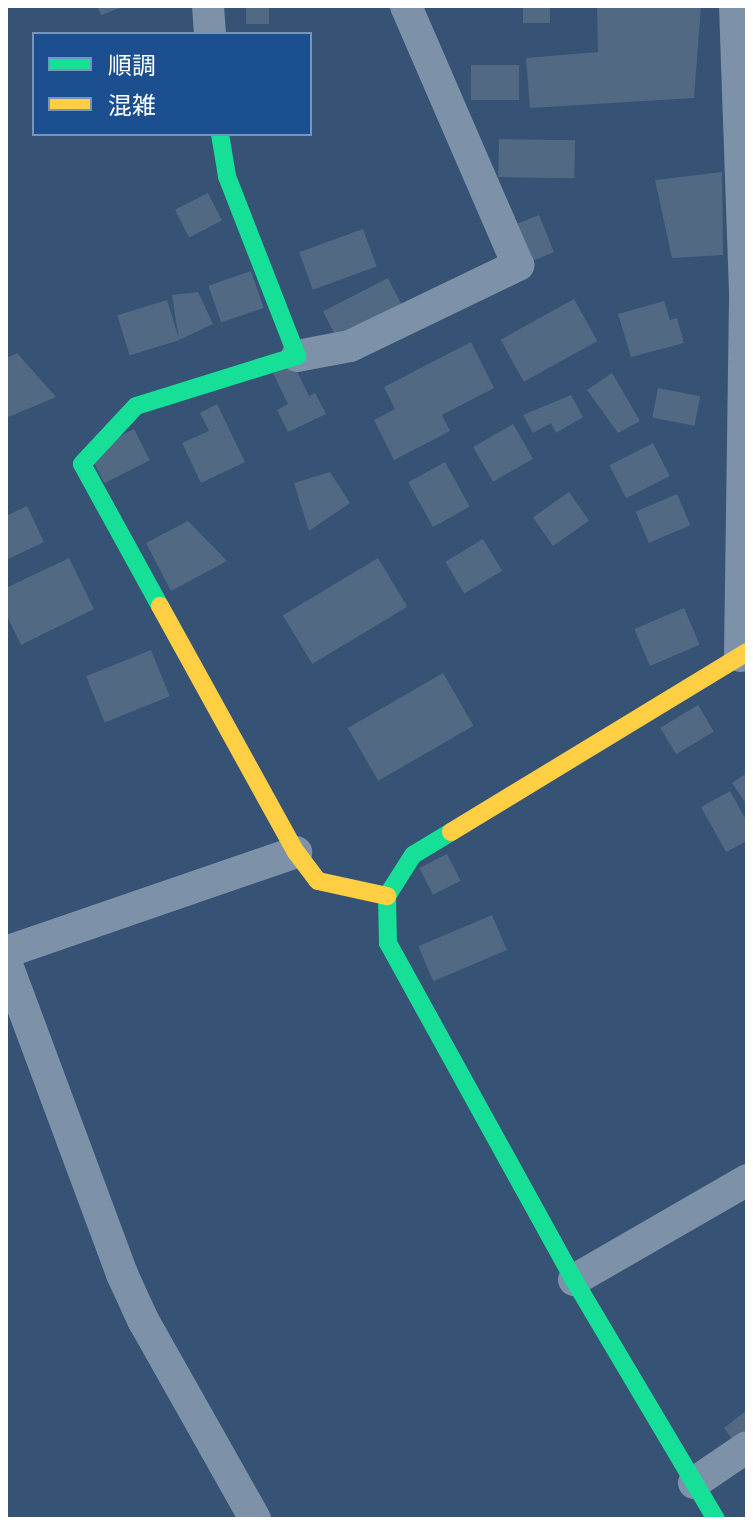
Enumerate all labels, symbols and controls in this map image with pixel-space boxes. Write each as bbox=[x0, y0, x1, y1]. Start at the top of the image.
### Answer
legend bbox=[32, 32, 312, 136]
text: 順調 bbox=[108, 53, 156, 83]
text: 混雑 bbox=[108, 93, 156, 123]

